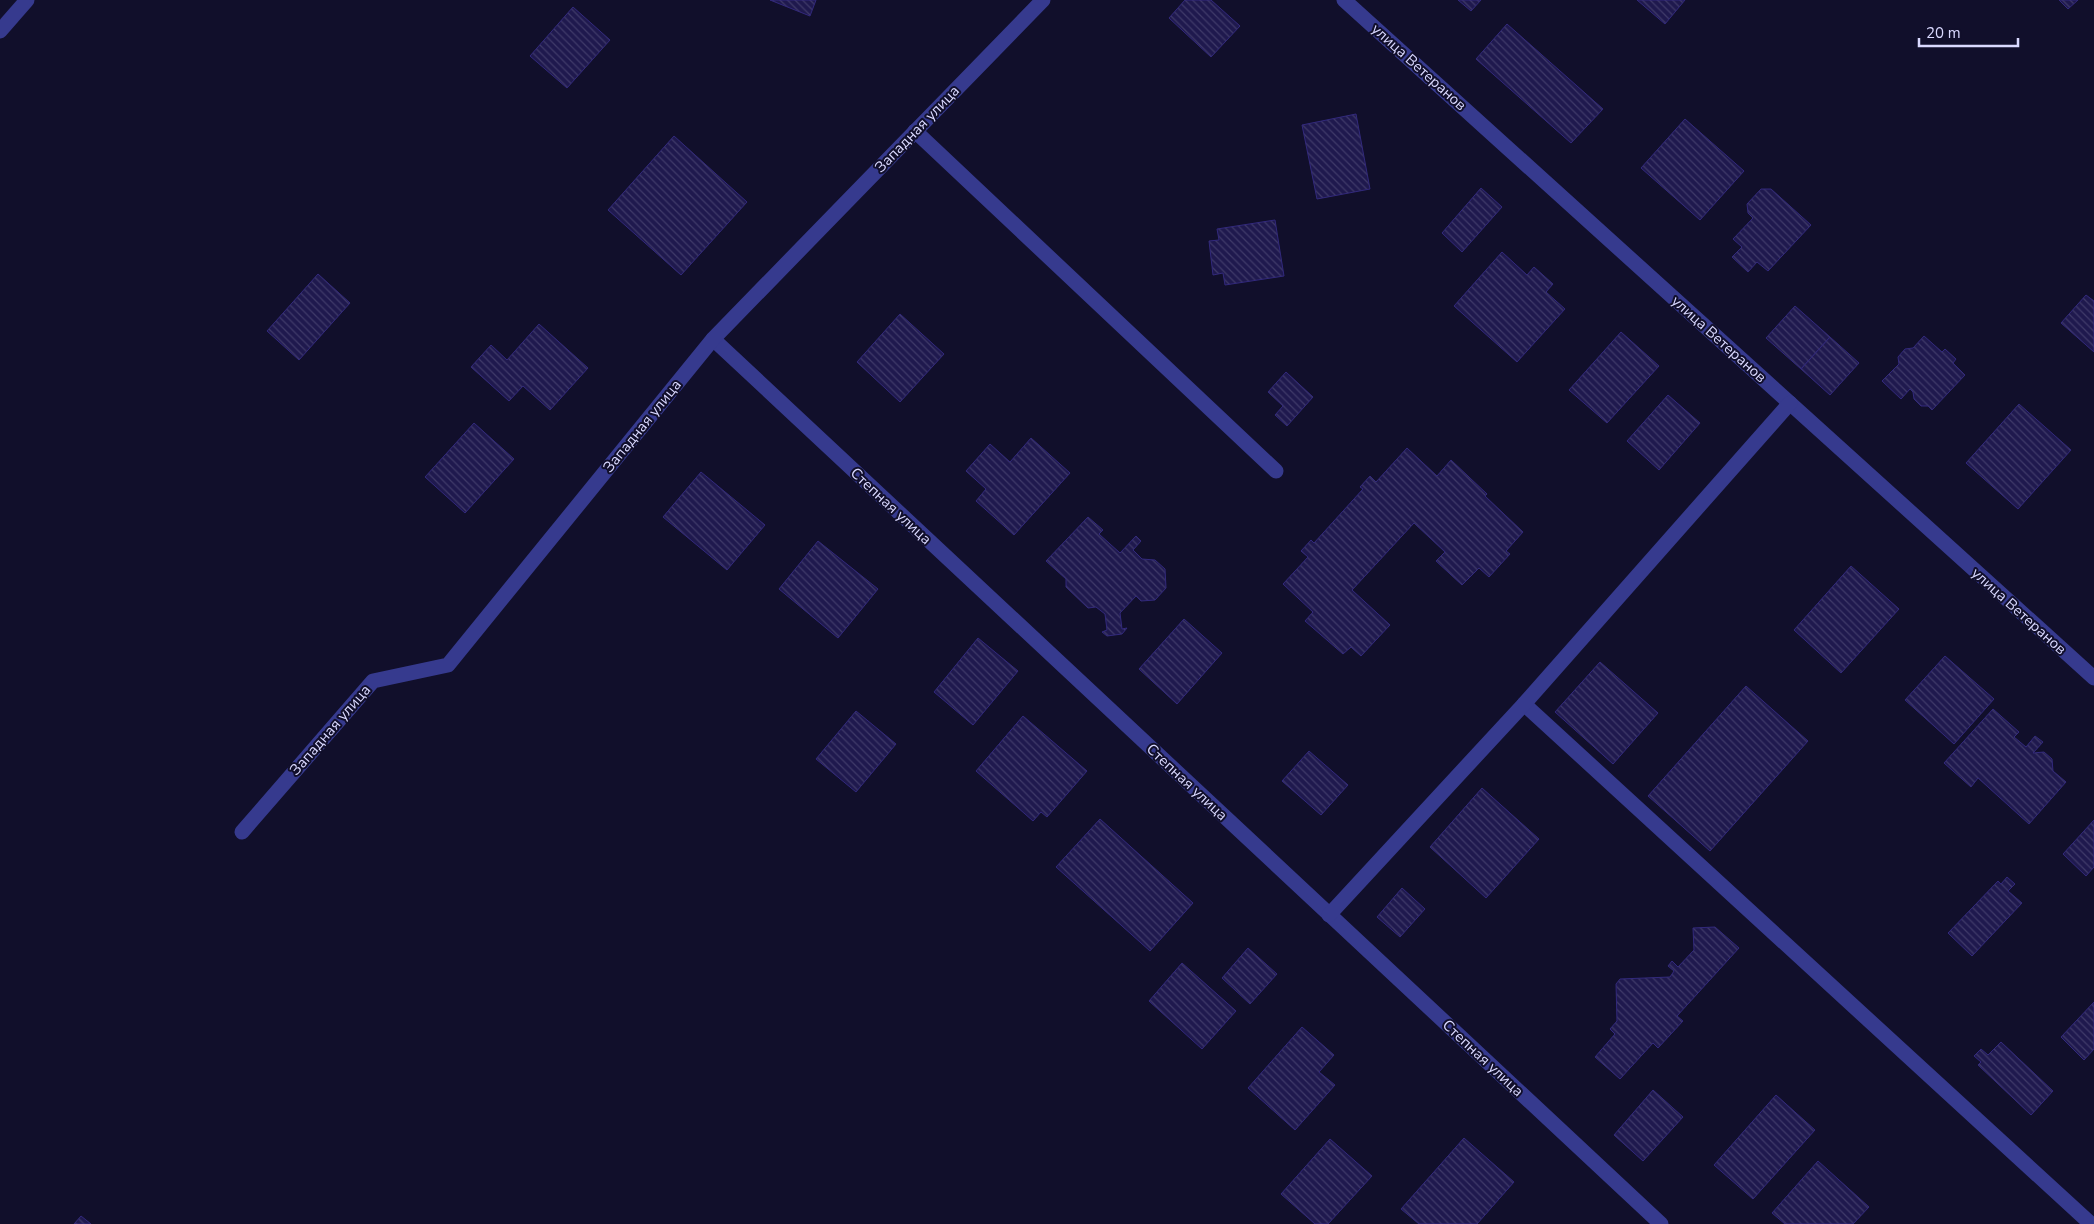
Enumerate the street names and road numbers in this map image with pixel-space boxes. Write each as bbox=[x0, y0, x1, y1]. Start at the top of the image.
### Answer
street label: улица Ветеранов bbox=[1367, 19, 1471, 115]
street label: Западная улица bbox=[870, 81, 964, 177]
street label: улица Ветеранов bbox=[1667, 291, 1771, 387]
street label: Западная улица bbox=[598, 375, 686, 477]
street label: Степная улица bbox=[846, 463, 936, 549]
street label: улица Ветеранов bbox=[1967, 563, 2071, 659]
street label: Западная улица bbox=[285, 680, 375, 780]
street label: Степная улица bbox=[1142, 739, 1232, 825]
street label: Степная улица bbox=[1438, 1015, 1528, 1101]

